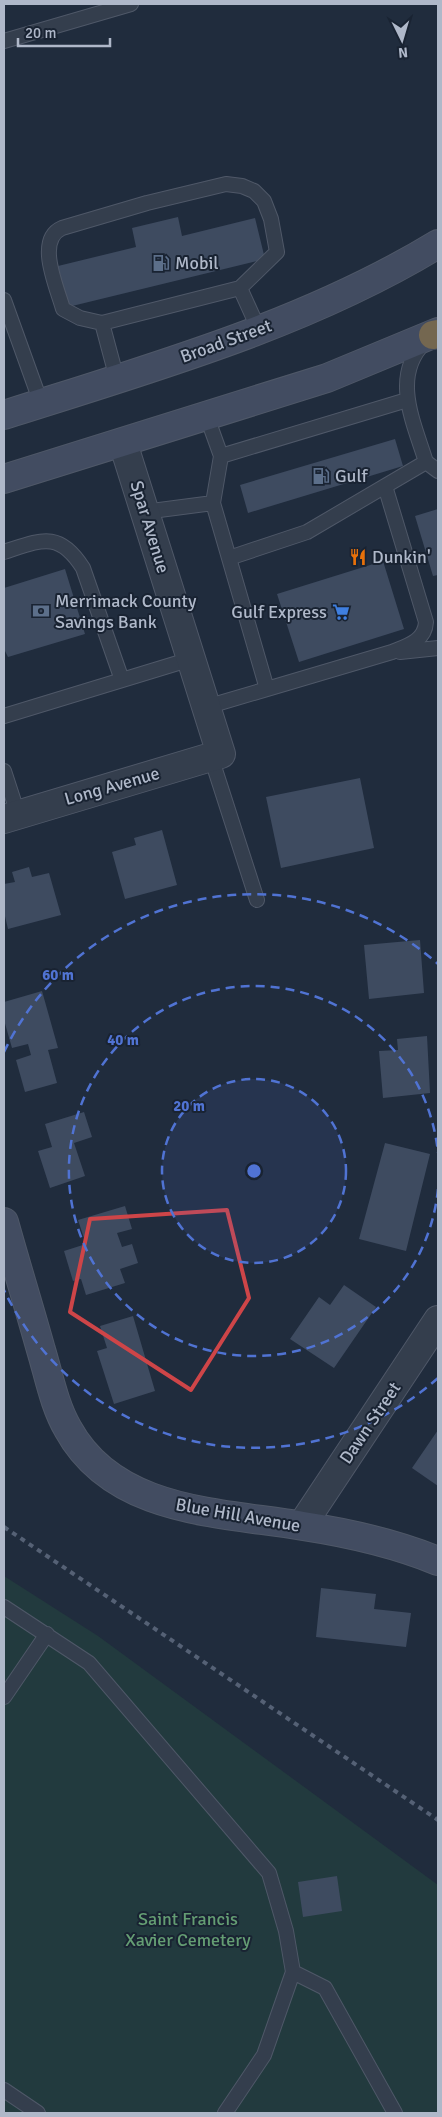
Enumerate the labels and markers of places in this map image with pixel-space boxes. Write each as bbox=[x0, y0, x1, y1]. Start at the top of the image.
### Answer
place label: Mobil bbox=[175, 252, 219, 274]
fuel station icon: Mobil bbox=[151, 253, 171, 273]
place label: Gulf bbox=[335, 465, 369, 487]
fuel station icon: Gulf bbox=[311, 466, 331, 486]
place label: Dunkin' bbox=[372, 546, 431, 568]
restaurant icon: Dunkin' bbox=[348, 547, 368, 567]
place label: Merrimack County Savings Bank bbox=[55, 590, 197, 633]
bank icon: Merrimack County Savings Bank bbox=[31, 601, 51, 621]
place label: Gulf Express bbox=[231, 601, 327, 623]
supermarket icon: Gulf Express bbox=[331, 602, 351, 622]
centre of rings bbox=[245, 1162, 263, 1180]

